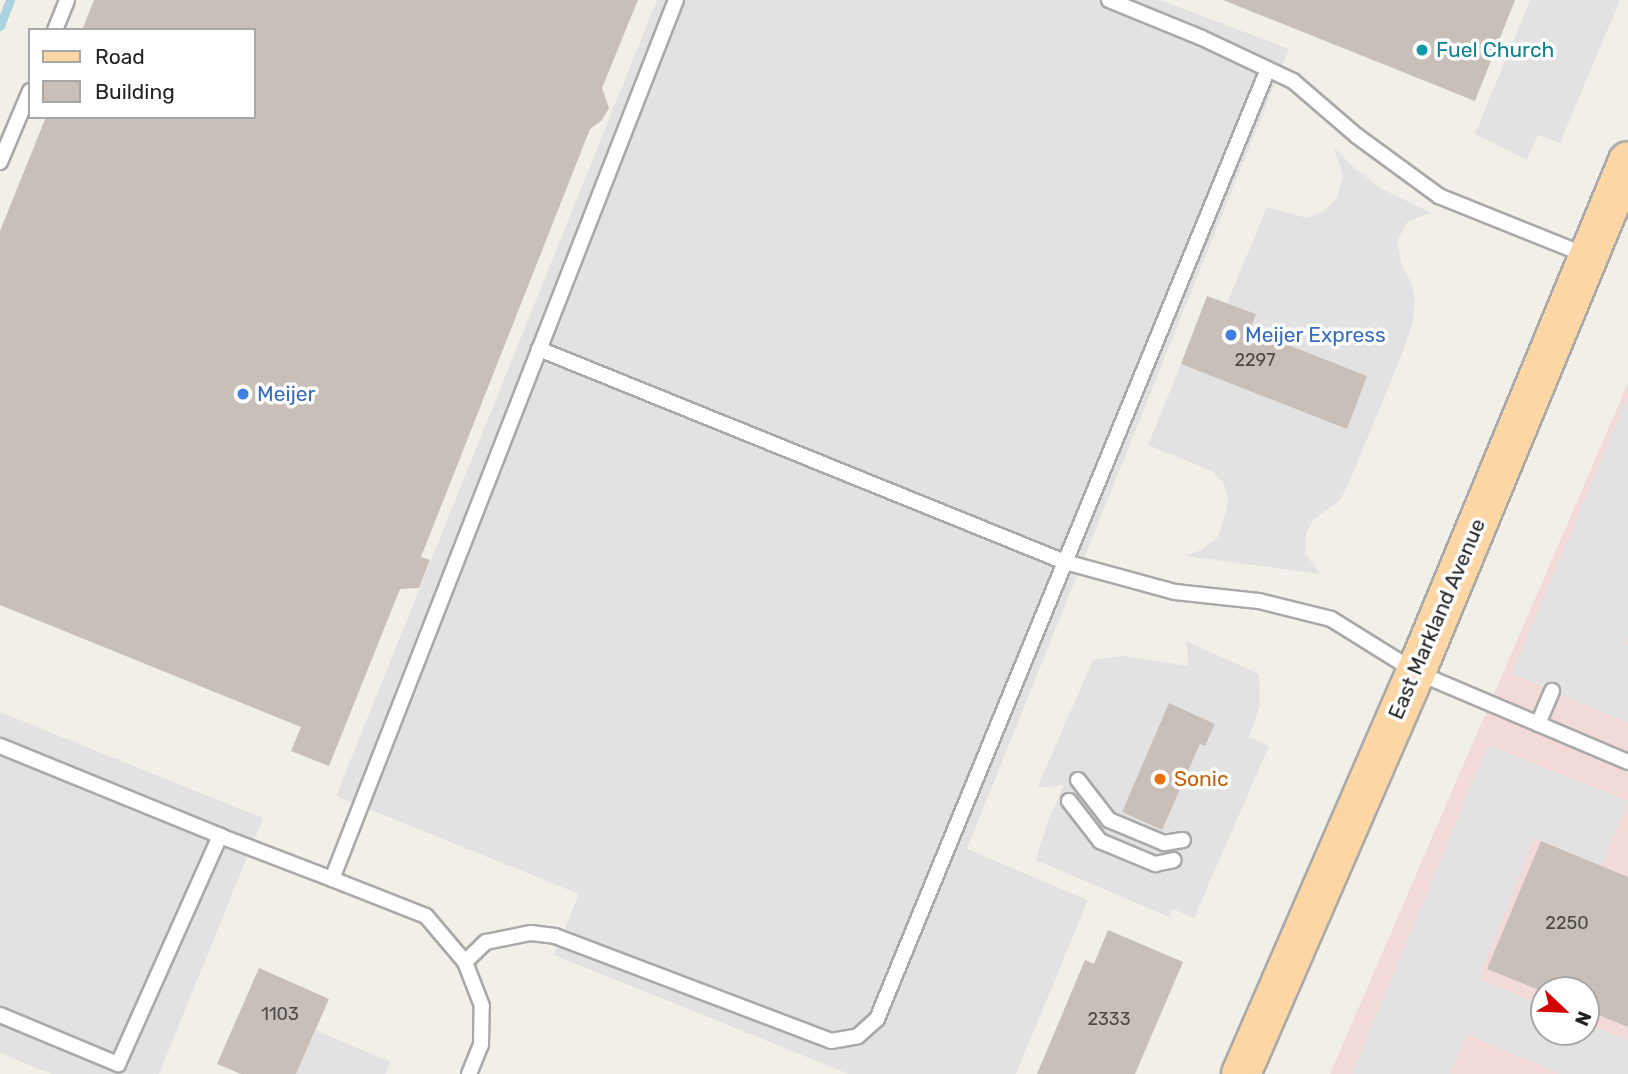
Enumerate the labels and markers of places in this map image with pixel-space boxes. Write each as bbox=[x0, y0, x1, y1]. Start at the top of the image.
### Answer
place label: Fuel Church bbox=[1436, 37, 1554, 63]
marker: Fuel Church bbox=[1414, 42, 1430, 58]
place label: Meijer Express bbox=[1245, 322, 1386, 348]
marker: Meijer Express bbox=[1223, 327, 1239, 343]
place label: Meijer bbox=[257, 381, 316, 407]
marker: Meijer bbox=[235, 386, 251, 402]
place label: Sonic bbox=[1174, 766, 1229, 792]
marker: Sonic bbox=[1152, 771, 1168, 787]

